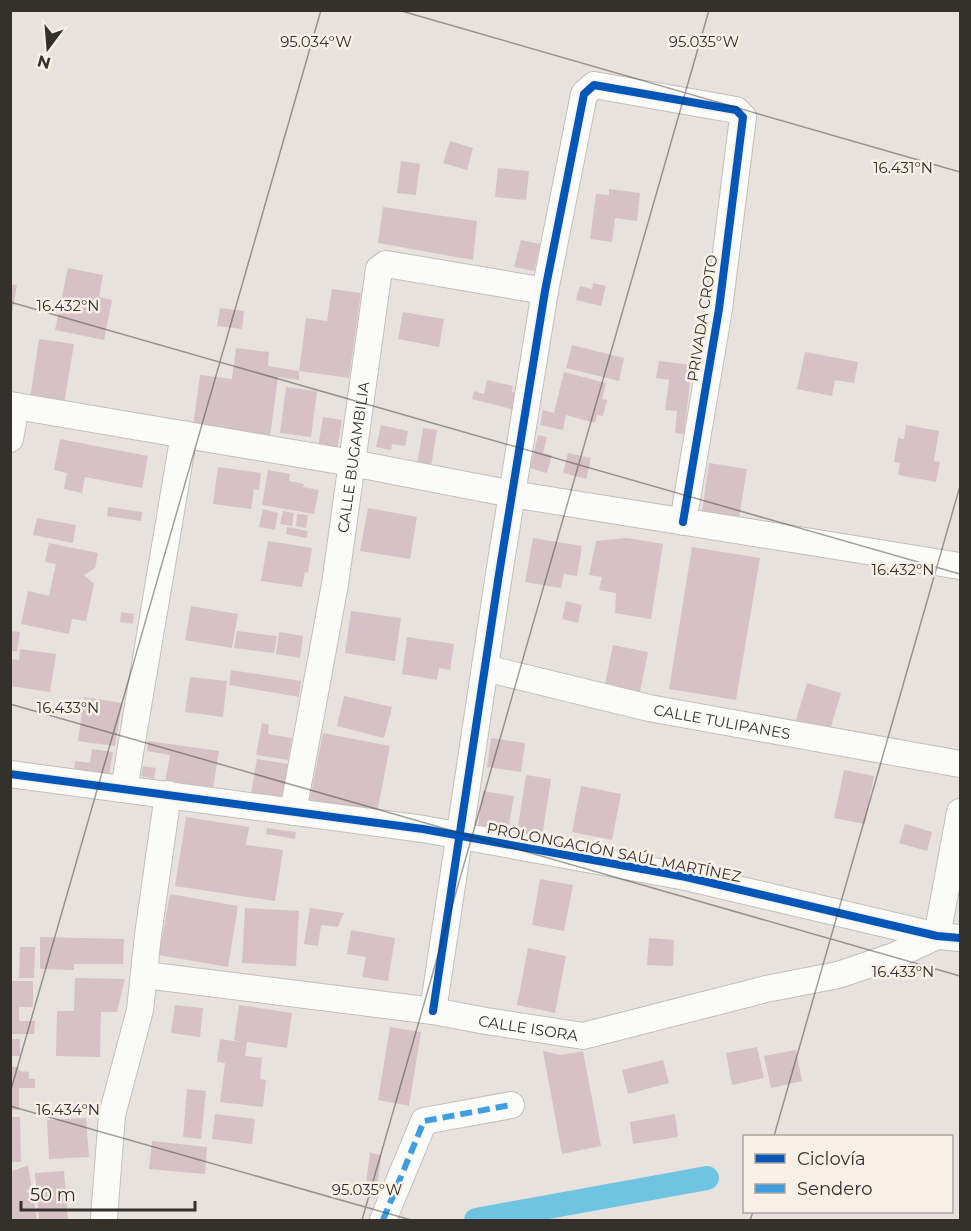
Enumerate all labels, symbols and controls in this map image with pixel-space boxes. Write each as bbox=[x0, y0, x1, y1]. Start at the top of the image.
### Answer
north arrow bbox=[18, 18, 78, 78]
text: 95.034°W bbox=[280, 32, 352, 51]
text: 95.035°W bbox=[669, 32, 740, 51]
text: N bbox=[35, 51, 53, 73]
text: 16.431°N bbox=[873, 158, 933, 177]
street label: PRIVADA CROTO bbox=[683, 253, 721, 383]
text: 16.432°N bbox=[37, 296, 99, 315]
street label: CALLE BUGAMBILIA bbox=[333, 380, 373, 534]
text: 16.432°N bbox=[872, 560, 934, 579]
text: 16.433°N bbox=[37, 698, 99, 717]
street label: CALLE TULIPANES bbox=[652, 699, 792, 743]
street label: PROLONGACIÓN SAÚL MARTÍNEZ bbox=[485, 818, 743, 886]
text: 16.433°N bbox=[872, 962, 934, 981]
street label: CALLE ISORA bbox=[477, 1010, 580, 1045]
text: 16.434°N bbox=[36, 1100, 100, 1119]
legend bbox=[743, 1135, 953, 1213]
text: Ciclovía bbox=[797, 1148, 866, 1170]
scale bar bbox=[21, 1174, 195, 1212]
text: Sendero bbox=[797, 1178, 872, 1200]
text: 95.035°W bbox=[332, 1180, 403, 1199]
text: 50 m bbox=[30, 1184, 76, 1206]

